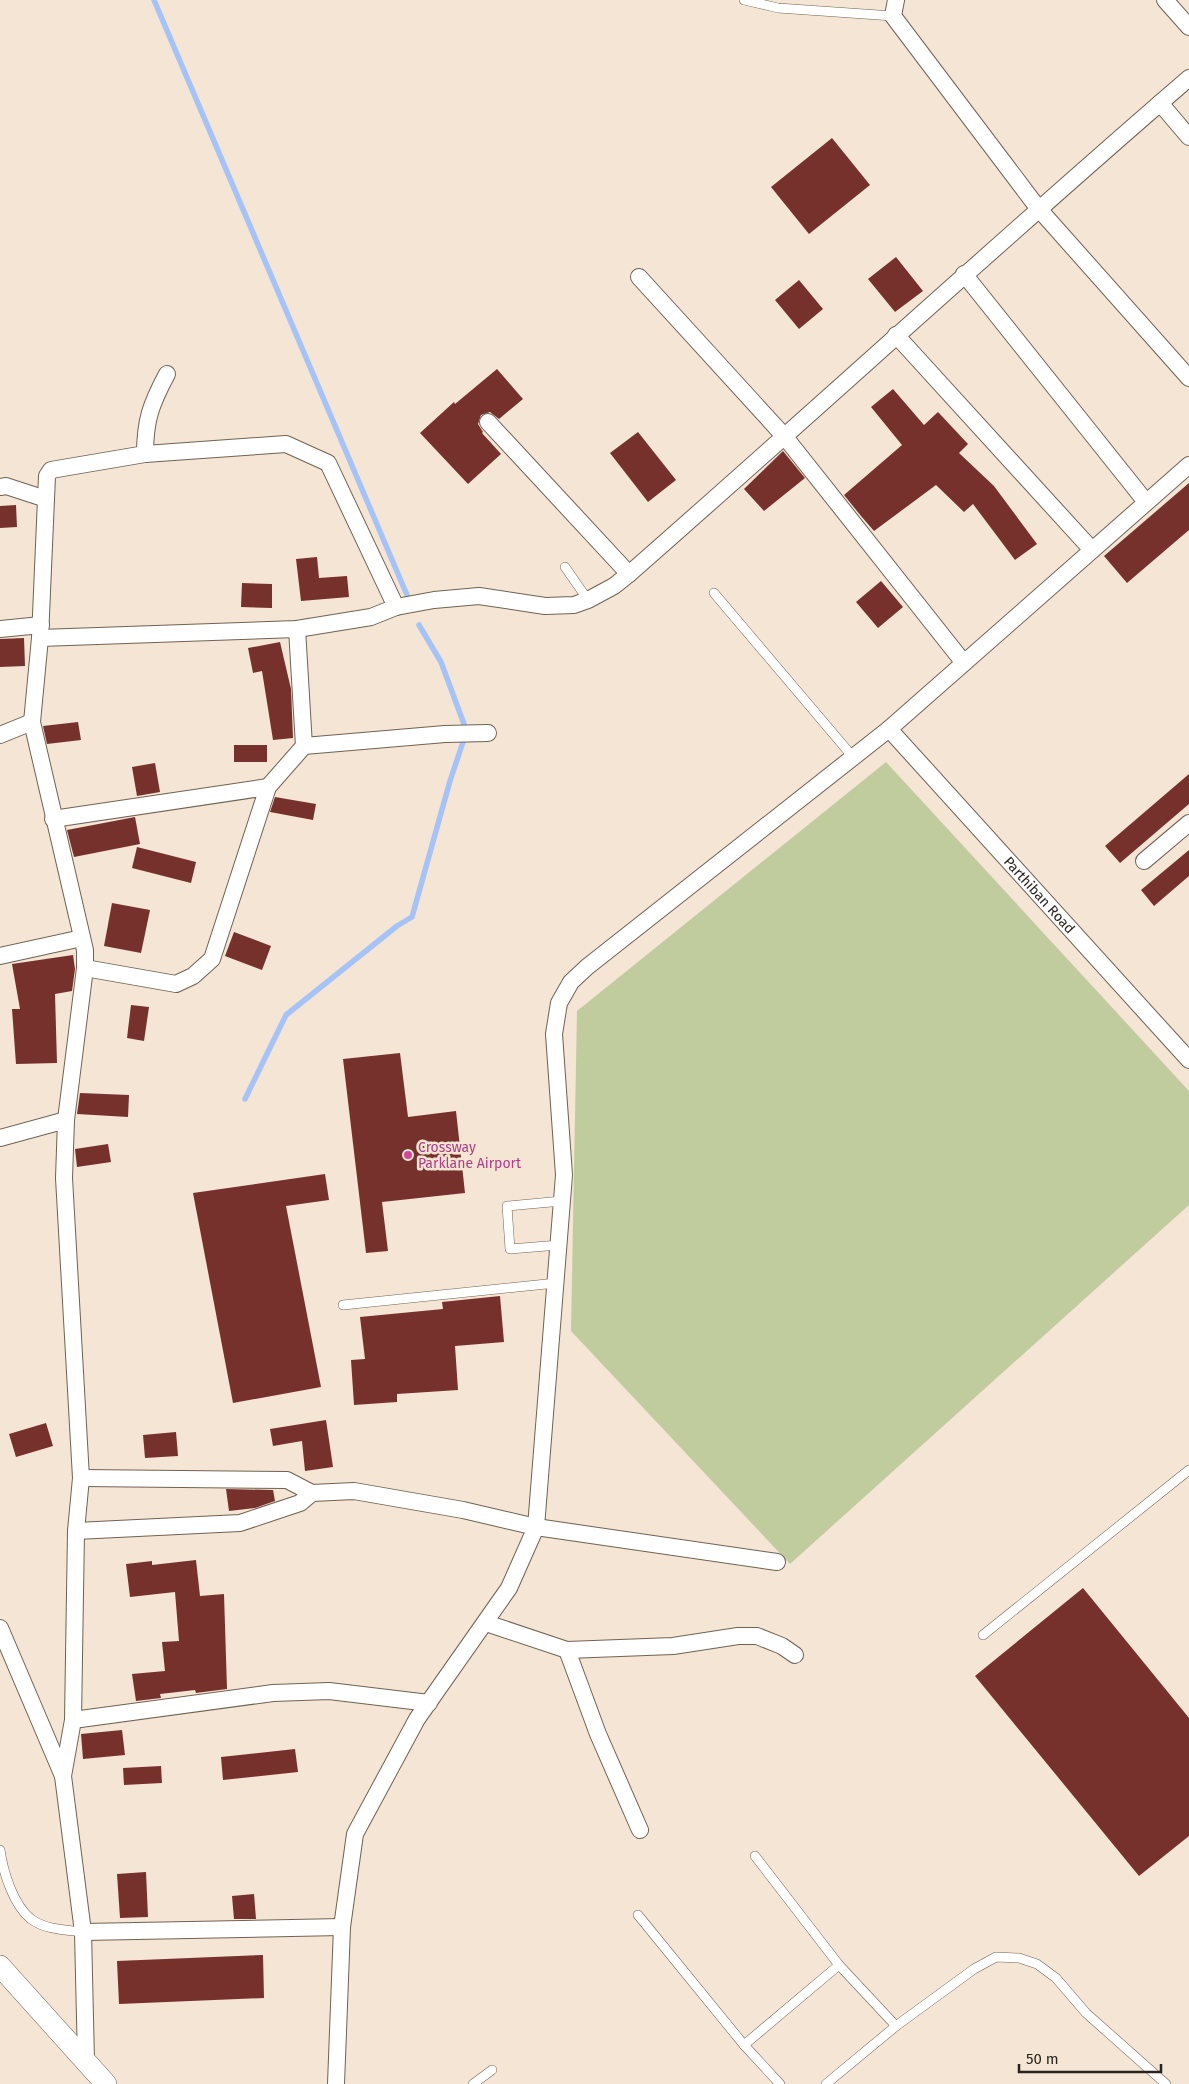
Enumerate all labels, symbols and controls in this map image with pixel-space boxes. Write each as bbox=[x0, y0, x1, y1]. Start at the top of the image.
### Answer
street label: Parthiban Road bbox=[1000, 853, 1079, 937]
place label: Crossway Parklane Airport bbox=[418, 1139, 522, 1172]
marker: Crossway Parklane Airport bbox=[402, 1149, 414, 1161]
scale bar bbox=[1019, 2042, 1162, 2074]
text: 50 m bbox=[1026, 2050, 1059, 2068]

